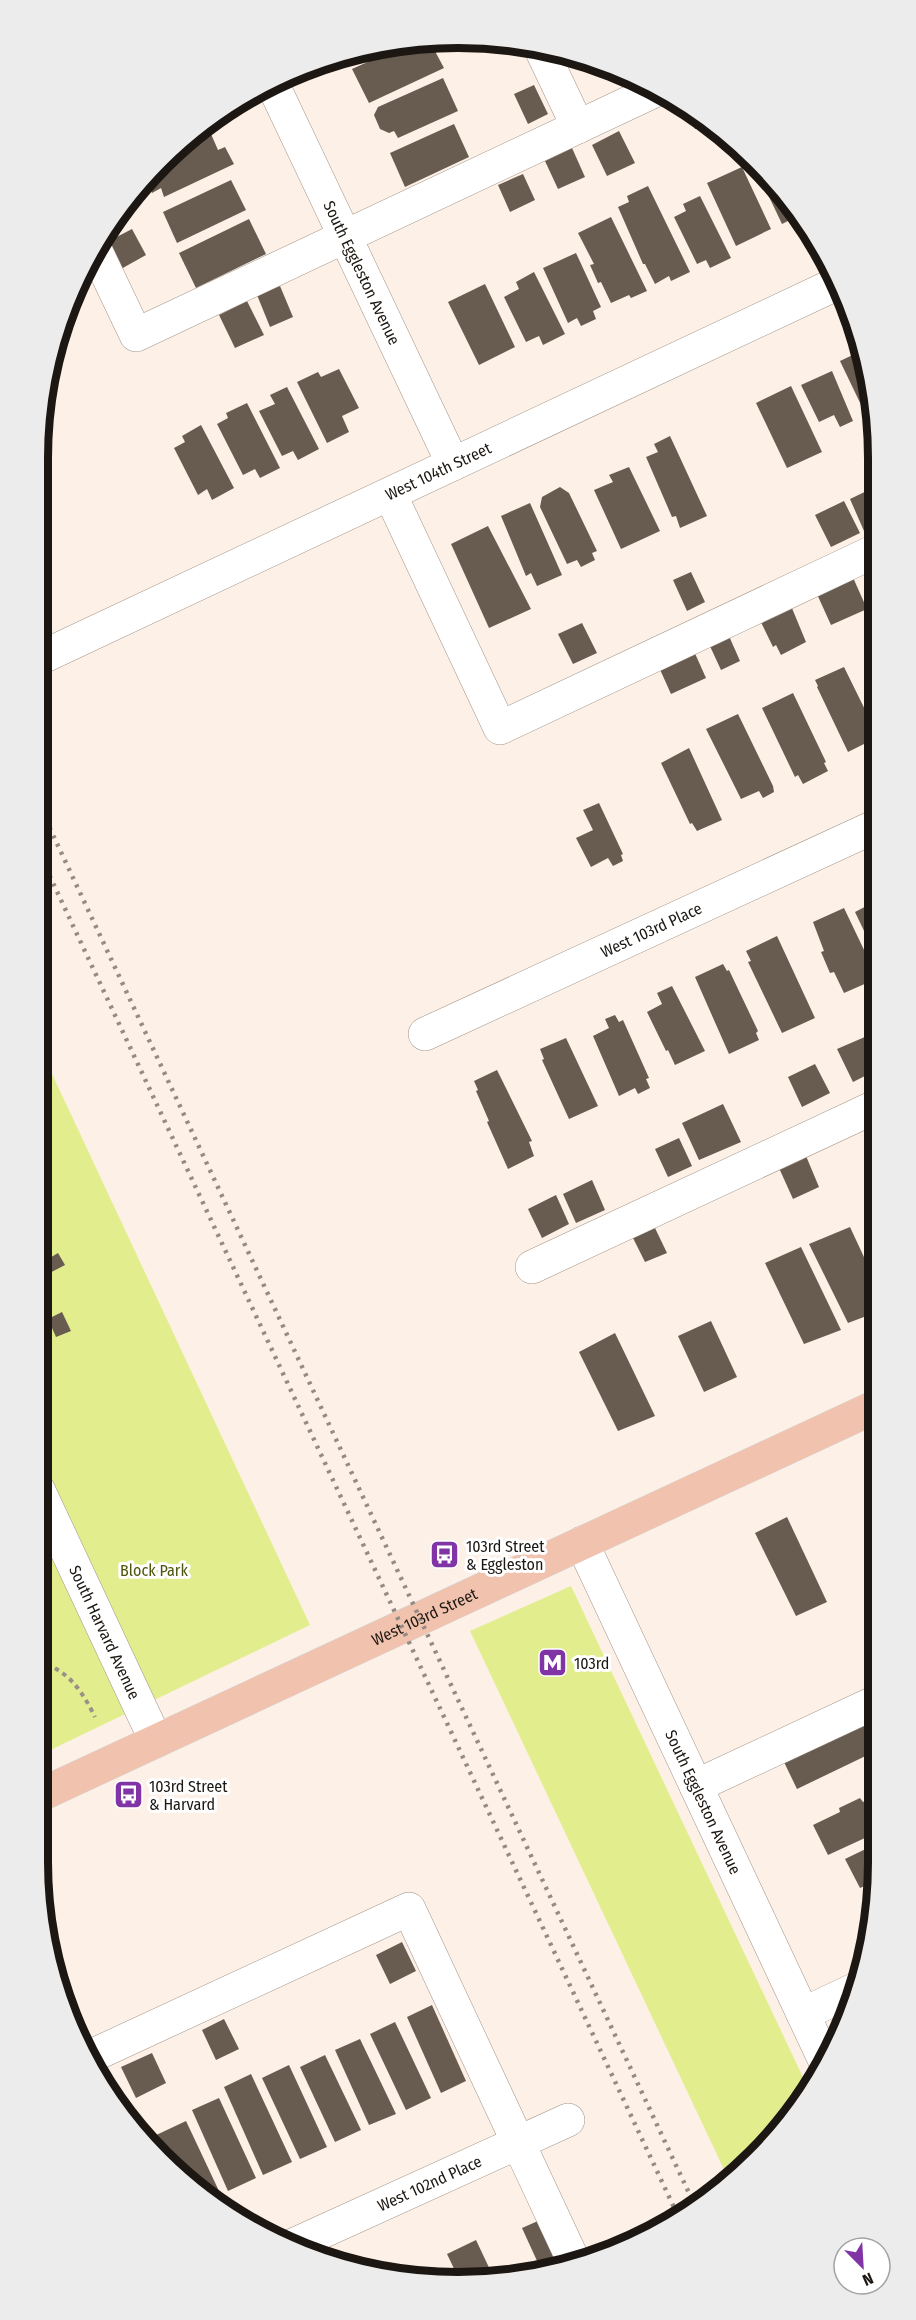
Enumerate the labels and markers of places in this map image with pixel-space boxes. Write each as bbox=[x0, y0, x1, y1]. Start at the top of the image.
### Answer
place label: 103rd Street & Eggleston bbox=[466, 1537, 545, 1574]
bus stop icon: 103rd Street & Eggleston bbox=[429, 1539, 461, 1571]
metro station icon: 103rd bbox=[537, 1647, 569, 1679]
place label: 103rd bbox=[574, 1654, 609, 1673]
place label: 103rd Street & Harvard bbox=[149, 1777, 228, 1814]
bus stop icon: 103rd Street & Harvard bbox=[112, 1779, 144, 1811]

